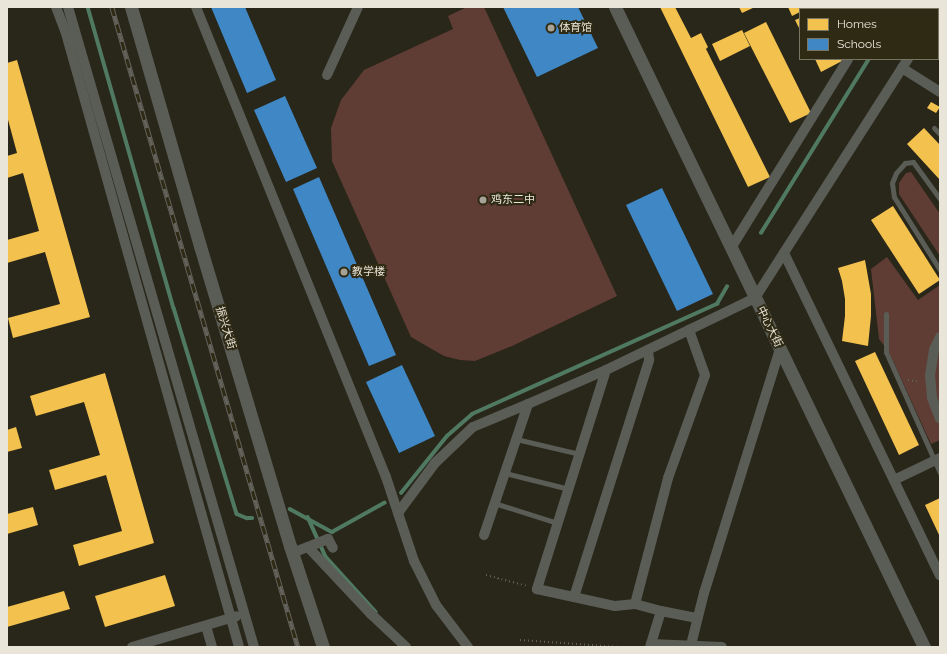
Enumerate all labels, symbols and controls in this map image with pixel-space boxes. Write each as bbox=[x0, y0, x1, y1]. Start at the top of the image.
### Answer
legend bbox=[799, 8, 939, 60]
text: Homes bbox=[837, 17, 877, 31]
place label: 体育馆 bbox=[559, 21, 592, 35]
marker: 体育馆 bbox=[546, 23, 556, 33]
text: Schools bbox=[837, 37, 881, 51]
place label: 鸡东二中 bbox=[491, 193, 535, 207]
marker: 鸡东二中 bbox=[478, 195, 488, 205]
place label: 教学楼 bbox=[352, 265, 385, 279]
marker: 教学楼 bbox=[339, 267, 349, 277]
street label: 中心大街 bbox=[753, 304, 785, 350]
street label: 振兴大街 bbox=[212, 305, 238, 351]

